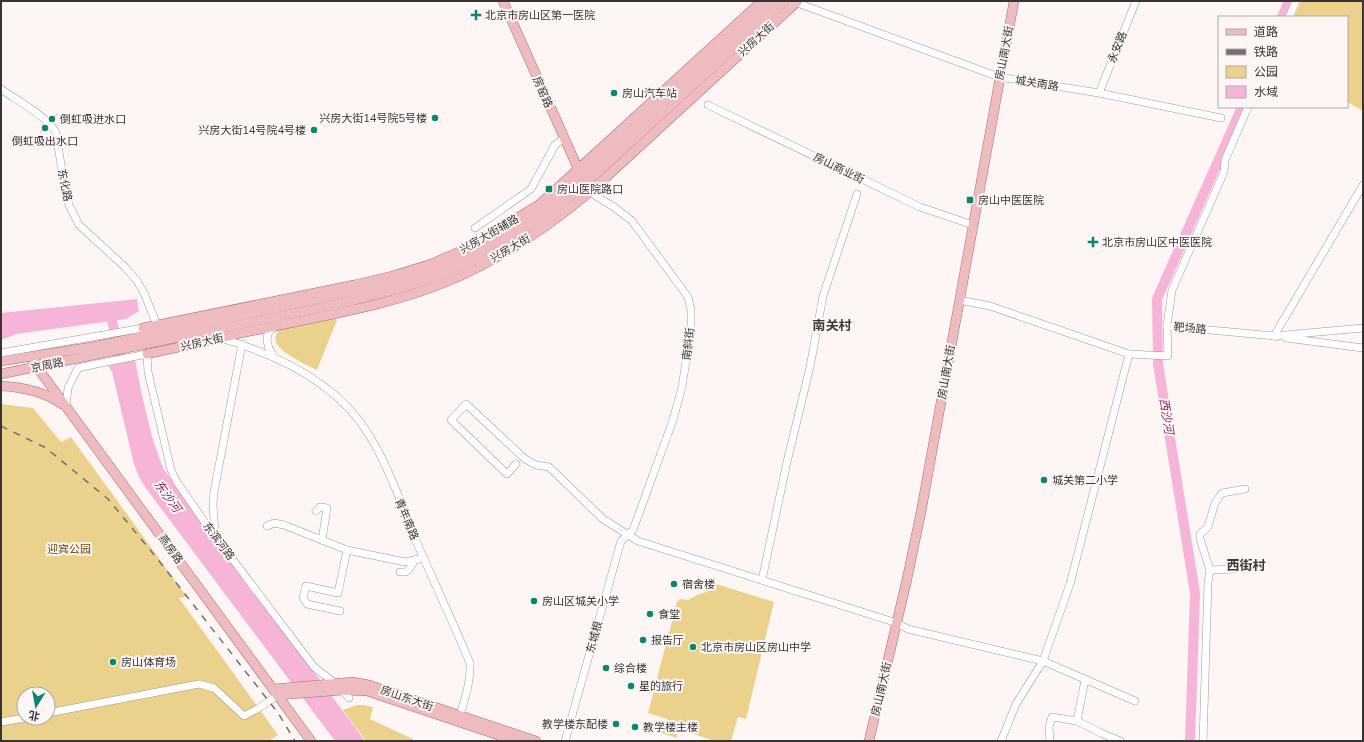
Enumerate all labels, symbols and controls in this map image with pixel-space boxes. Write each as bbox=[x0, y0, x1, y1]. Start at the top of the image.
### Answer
place label: 北京市房山区第一医院 bbox=[485, 8, 595, 22]
marker: 北京市房山区第一医院 bbox=[470, 9, 482, 21]
legend bbox=[1218, 16, 1348, 108]
street label: 兴房大街 bbox=[735, 19, 777, 59]
text: 道路 bbox=[1254, 24, 1278, 39]
street label: 房山南大街 bbox=[992, 25, 1016, 81]
street label: 永安路 bbox=[1104, 29, 1130, 65]
text: 铁路 bbox=[1254, 44, 1278, 59]
text: 公园 bbox=[1254, 64, 1278, 79]
street label: 城关南路 bbox=[1014, 73, 1060, 93]
street label: 房窑路 bbox=[530, 74, 556, 110]
text: 水域 bbox=[1254, 84, 1278, 99]
place label: 房山汽车站 bbox=[622, 86, 677, 100]
marker: 房山汽车站 bbox=[609, 88, 619, 98]
place label: 兴房大街14号院5号楼 bbox=[319, 111, 427, 125]
place label: 倒虹吸进水口 bbox=[59, 112, 126, 126]
marker: 兴房大街14号院5号楼 bbox=[430, 113, 440, 123]
marker: 倒虹吸进水口 bbox=[47, 114, 57, 124]
marker: 倒虹吸出水口 bbox=[40, 123, 50, 133]
place label: 兴房大街14号院4号楼 bbox=[198, 123, 306, 137]
marker: 兴房大街14号院4号楼 bbox=[309, 125, 319, 135]
place label: 倒虹吸出水口 bbox=[11, 134, 78, 148]
street label: 房山商业街 bbox=[811, 150, 867, 186]
street label: 东化路 bbox=[55, 167, 75, 203]
place label: 房山医院路口 bbox=[557, 182, 623, 196]
marker: 房山医院路口 bbox=[544, 184, 554, 194]
place label: 房山中医医院 bbox=[978, 193, 1044, 207]
marker: 房山中医医院 bbox=[965, 195, 975, 205]
street label: 兴房大街辅路 bbox=[457, 212, 521, 256]
street label: 兴房大街 bbox=[488, 231, 532, 265]
place label: 北京市房山区中医医院 bbox=[1102, 235, 1212, 249]
marker: 北京市房山区中医医院 bbox=[1087, 236, 1099, 248]
district label: 南关村 bbox=[812, 317, 852, 333]
street label: 靶场路 bbox=[1173, 320, 1207, 336]
street label: 南斜街 bbox=[679, 327, 697, 361]
street label: 兴房大街 bbox=[179, 330, 225, 354]
street label: 房山南大街 bbox=[934, 344, 958, 400]
street label: 京周路 bbox=[29, 355, 65, 375]
water label: 西沙河 bbox=[1157, 397, 1178, 437]
place label: 城关第二小学 bbox=[1052, 473, 1118, 487]
marker: 城关第二小学 bbox=[1039, 475, 1049, 485]
water label: 东沙河 bbox=[151, 477, 186, 517]
street label: 青年南路 bbox=[392, 496, 422, 542]
street label: 东滨河路 bbox=[200, 519, 238, 563]
street label: 燕房路 bbox=[156, 532, 186, 566]
park label: 迎宾公园 bbox=[47, 542, 91, 556]
district label: 西街村 bbox=[1226, 557, 1266, 573]
place label: 宿舍楼 bbox=[682, 577, 715, 591]
marker: 宿舍楼 bbox=[669, 579, 679, 589]
place label: 房山区城关小学 bbox=[542, 594, 619, 608]
marker: 房山区城关小学 bbox=[529, 596, 539, 606]
place label: 食堂 bbox=[658, 607, 680, 621]
marker: 食堂 bbox=[645, 609, 655, 619]
street label: 东城根 bbox=[583, 619, 605, 655]
place label: 报告厅 bbox=[651, 633, 684, 647]
marker: 报告厅 bbox=[638, 635, 648, 645]
place label: 北京市房山区房山中学 bbox=[701, 640, 811, 654]
marker: 北京市房山区房山中学 bbox=[688, 642, 698, 652]
place label: 房山体育场 bbox=[121, 655, 176, 669]
marker: 房山体育场 bbox=[108, 657, 118, 667]
place label: 综合楼 bbox=[614, 661, 647, 675]
street label: 房山南大街 bbox=[868, 661, 894, 717]
marker: 综合楼 bbox=[601, 663, 611, 673]
place label: 星的旅行 bbox=[639, 679, 683, 693]
marker: 星的旅行 bbox=[626, 681, 636, 691]
street label: 房山东大街 bbox=[379, 682, 435, 714]
north arrow bbox=[16, 686, 56, 726]
text: 北 bbox=[27, 708, 41, 724]
place label: 教学楼东配楼 bbox=[542, 717, 608, 731]
marker: 教学楼东配楼 bbox=[611, 719, 621, 729]
place label: 教学楼主楼 bbox=[643, 720, 698, 734]
marker: 教学楼主楼 bbox=[630, 722, 640, 732]

